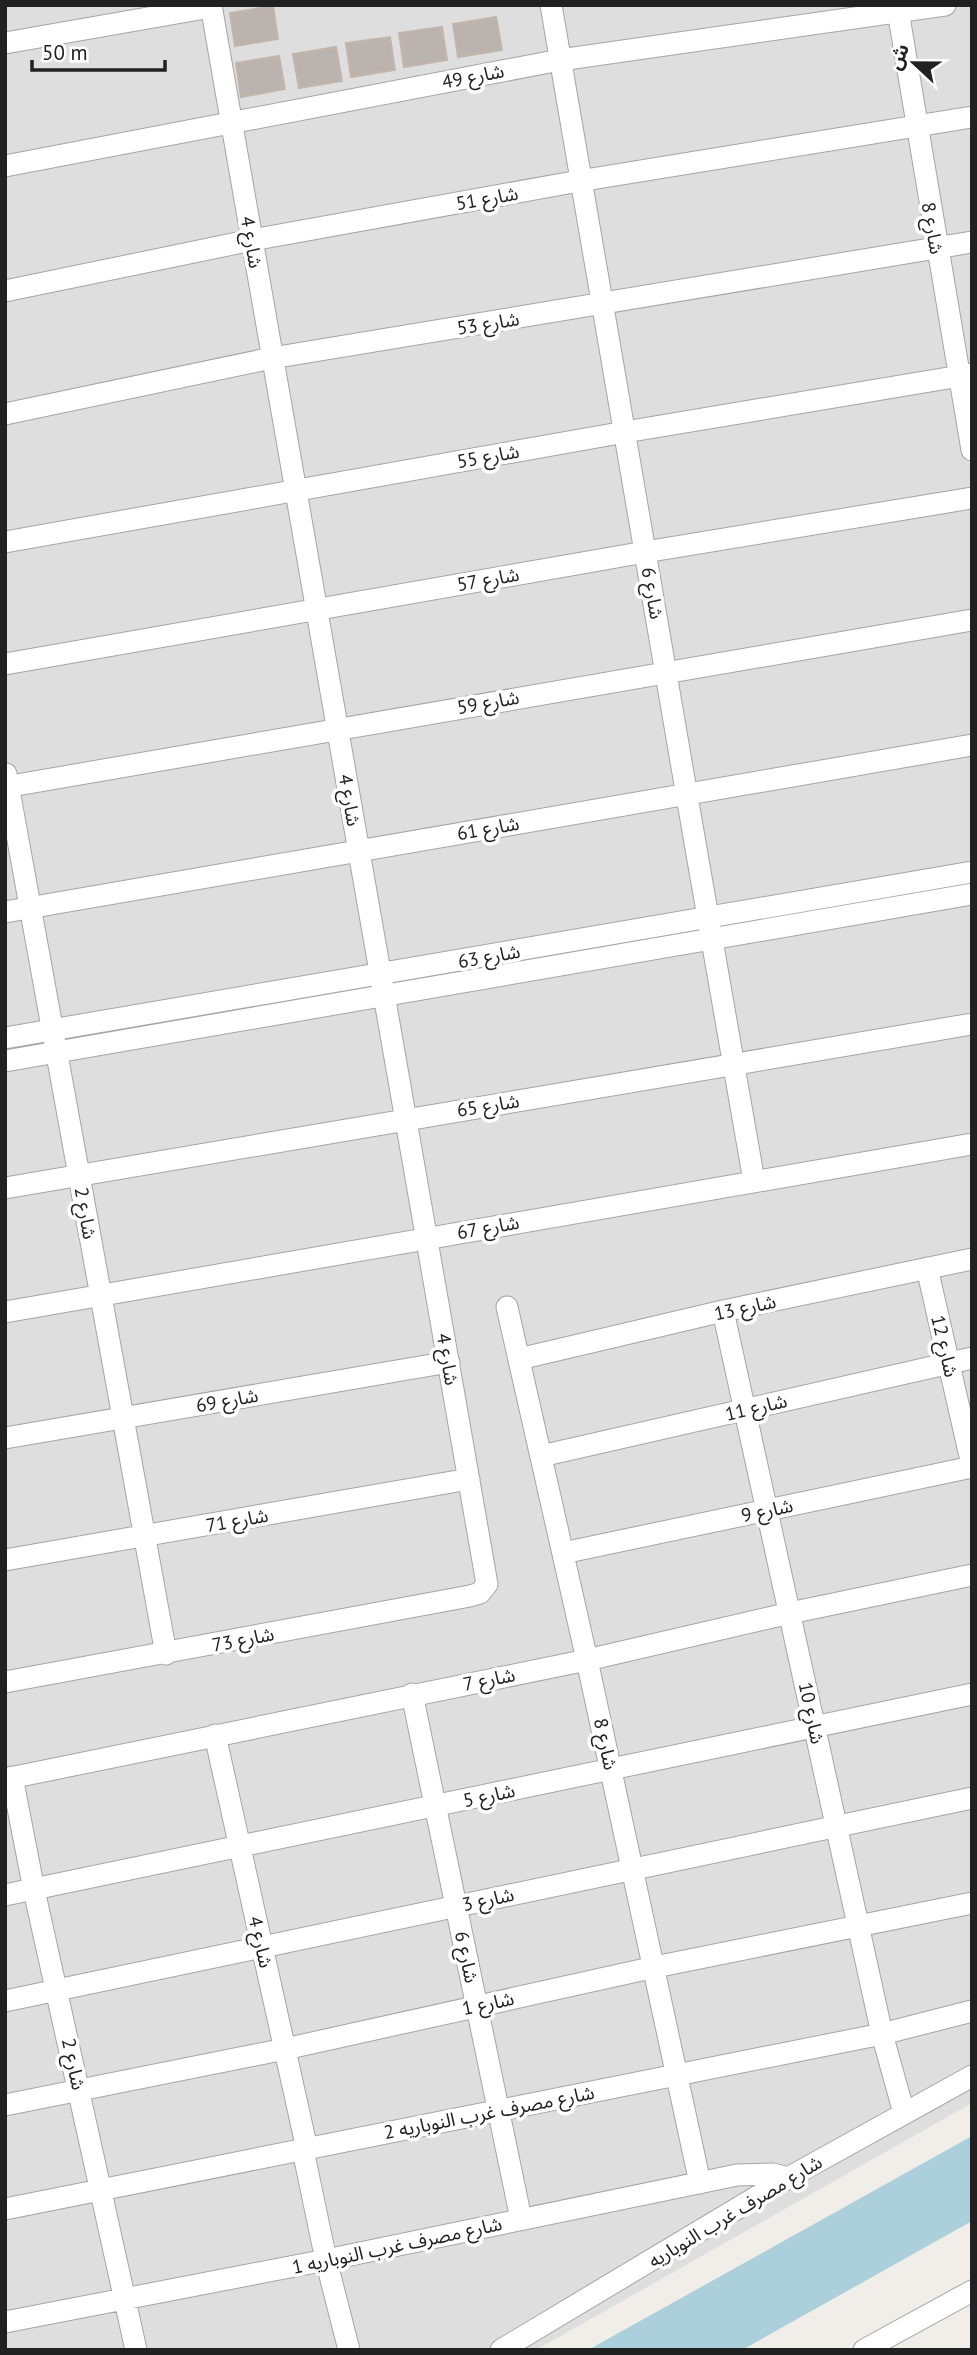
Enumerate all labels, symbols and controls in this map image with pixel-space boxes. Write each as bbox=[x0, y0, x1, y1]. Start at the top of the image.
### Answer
scale bar bbox=[32, 28, 164, 72]
north arrow bbox=[879, 28, 949, 98]
text: 50 m bbox=[42, 39, 88, 66]
text: ش bbox=[882, 40, 914, 73]
street label: شارع 49 bbox=[440, 58, 507, 96]
street label: شارع 51 bbox=[454, 181, 520, 217]
street label: شارع 8 bbox=[915, 200, 949, 256]
street label: شارع 4 bbox=[234, 214, 268, 270]
street label: شارع 53 bbox=[455, 306, 521, 342]
street label: شارع 55 bbox=[455, 439, 521, 475]
street label: شارع 57 bbox=[455, 562, 521, 598]
street label: شارع 6 bbox=[635, 565, 669, 621]
street label: شارع 59 bbox=[455, 685, 521, 721]
street label: شارع 4 bbox=[332, 772, 366, 828]
street label: شارع 61 bbox=[455, 811, 521, 847]
street label: شارع 63 bbox=[456, 939, 522, 975]
street label: شارع 65 bbox=[455, 1088, 521, 1124]
street label: شارع 2 bbox=[68, 1185, 102, 1241]
street label: شارع 67 bbox=[455, 1210, 521, 1246]
street label: شارع 13 bbox=[712, 1289, 779, 1327]
street label: شارع 12 bbox=[924, 1313, 964, 1380]
street label: شارع 4 bbox=[430, 1331, 464, 1387]
street label: شارع 69 bbox=[194, 1383, 260, 1419]
street label: شارع 11 bbox=[723, 1388, 790, 1428]
street label: شارع 9 bbox=[739, 1493, 796, 1529]
street label: شارع 71 bbox=[204, 1503, 270, 1539]
street label: شارع 73 bbox=[210, 1621, 277, 1659]
street label: شارع 7 bbox=[461, 1662, 517, 1698]
street label: شارع 10 bbox=[792, 1680, 830, 1747]
street label: شارع 8 bbox=[587, 1716, 623, 1773]
street label: شارع 5 bbox=[461, 1778, 518, 1814]
street label: شارع 3 bbox=[460, 1882, 517, 1918]
street label: شارع 4 bbox=[241, 1914, 279, 1971]
street label: شارع 6 bbox=[448, 1929, 484, 1986]
street label: شارع 1 bbox=[460, 1986, 517, 2022]
street label: شارع 2 bbox=[55, 2036, 91, 2093]
street label: شارع مصرف غرب النوباريه 2 bbox=[382, 2080, 597, 2146]
street label: شارع مصرف غرب النوباريه bbox=[644, 2150, 827, 2274]
street label: شارع مصرف غرب النوباريه 1 bbox=[290, 2211, 505, 2281]

